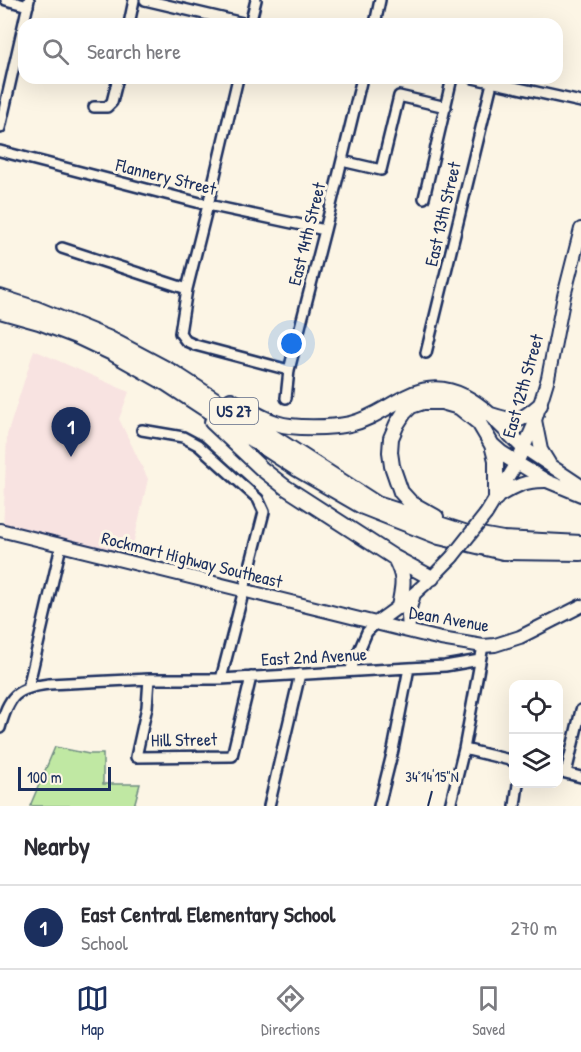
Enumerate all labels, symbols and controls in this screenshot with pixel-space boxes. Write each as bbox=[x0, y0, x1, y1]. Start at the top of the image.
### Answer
search box bbox=[18, 18, 563, 84]
icon: search bbox=[39, 35, 72, 68]
text: Search here bbox=[87, 36, 181, 66]
street label: Flannery Street bbox=[112, 152, 220, 201]
street label: East 13th Street bbox=[418, 158, 467, 269]
street label: East 14th Street bbox=[282, 179, 332, 288]
your location bbox=[277, 329, 306, 358]
street label: East 12th Street bbox=[496, 330, 550, 441]
road number: US 27 bbox=[210, 398, 258, 424]
pin: 1 bbox=[52, 408, 90, 457]
street label: Rockmart Highway Southeast bbox=[99, 525, 286, 594]
street label: Dean Avenue bbox=[407, 599, 491, 638]
street label: East 2nd Avenue bbox=[261, 641, 367, 672]
map controls bbox=[509, 680, 563, 788]
button: locate bbox=[509, 680, 563, 734]
street label: Hill Street bbox=[151, 726, 218, 753]
button: layers bbox=[509, 734, 563, 788]
scale bar bbox=[18, 764, 111, 792]
text: 100 m bbox=[27, 766, 62, 788]
text: 34°14'15"N bbox=[405, 766, 459, 787]
text: Nearby bbox=[24, 828, 90, 863]
text: East Central Elementary School bbox=[81, 899, 335, 929]
text: 1 bbox=[40, 914, 47, 941]
text: 270 m bbox=[511, 914, 557, 941]
text: School bbox=[81, 929, 128, 956]
tab: Map bbox=[76, 982, 109, 1040]
tab: Directions bbox=[261, 982, 320, 1040]
tab: Saved bbox=[472, 982, 505, 1040]

